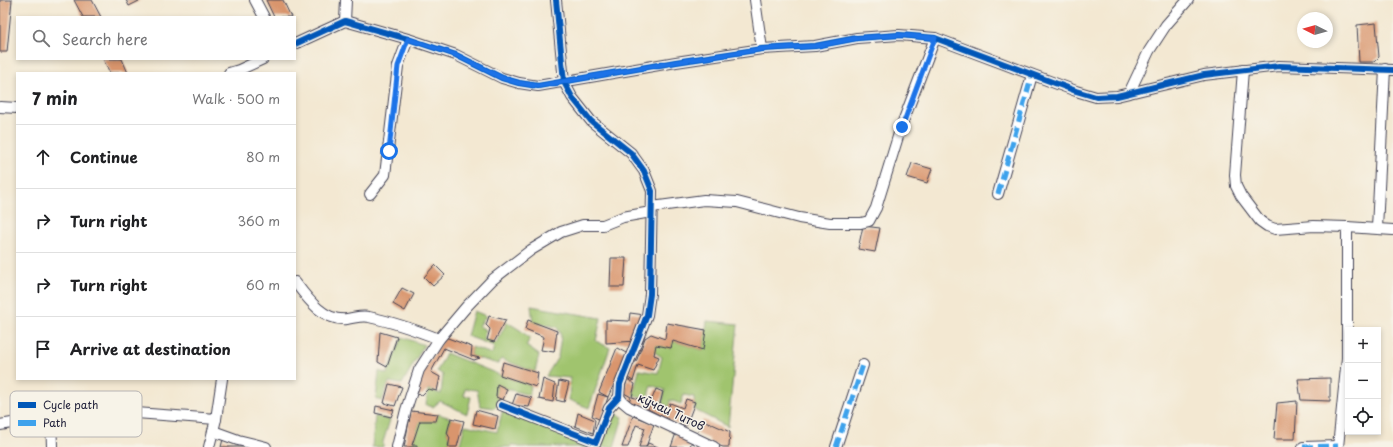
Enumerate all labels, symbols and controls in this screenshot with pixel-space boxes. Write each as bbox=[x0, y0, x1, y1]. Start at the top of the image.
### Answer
north arrow bbox=[1297, 12, 1333, 48]
search box bbox=[16, 16, 296, 60]
icon: search bbox=[30, 27, 52, 49]
text: Search here bbox=[62, 27, 148, 50]
text: 7 min bbox=[32, 85, 78, 111]
text: Walk · 500 m bbox=[192, 89, 280, 108]
route end bbox=[893, 118, 911, 136]
route start bbox=[380, 142, 398, 160]
text: Continue bbox=[70, 145, 138, 168]
icon: ahead bbox=[32, 146, 54, 168]
text: 80 m bbox=[246, 147, 280, 166]
text: Turn right bbox=[70, 209, 147, 232]
icon: right bbox=[32, 210, 54, 232]
text: 360 m bbox=[237, 211, 280, 230]
text: Turn right bbox=[70, 273, 147, 296]
icon: right bbox=[32, 274, 54, 296]
text: 60 m bbox=[246, 275, 280, 294]
map controls bbox=[1345, 327, 1381, 435]
button: + bbox=[1345, 327, 1381, 363]
text: Arrive at destination bbox=[70, 337, 231, 360]
icon: arrive bbox=[32, 338, 54, 360]
button: − bbox=[1345, 363, 1381, 399]
street label: кӯчаи Титов bbox=[635, 388, 708, 435]
legend bbox=[10, 391, 142, 437]
text: Cycle path bbox=[43, 396, 98, 413]
button: locate bbox=[1345, 399, 1381, 435]
text: Path bbox=[43, 414, 67, 431]

